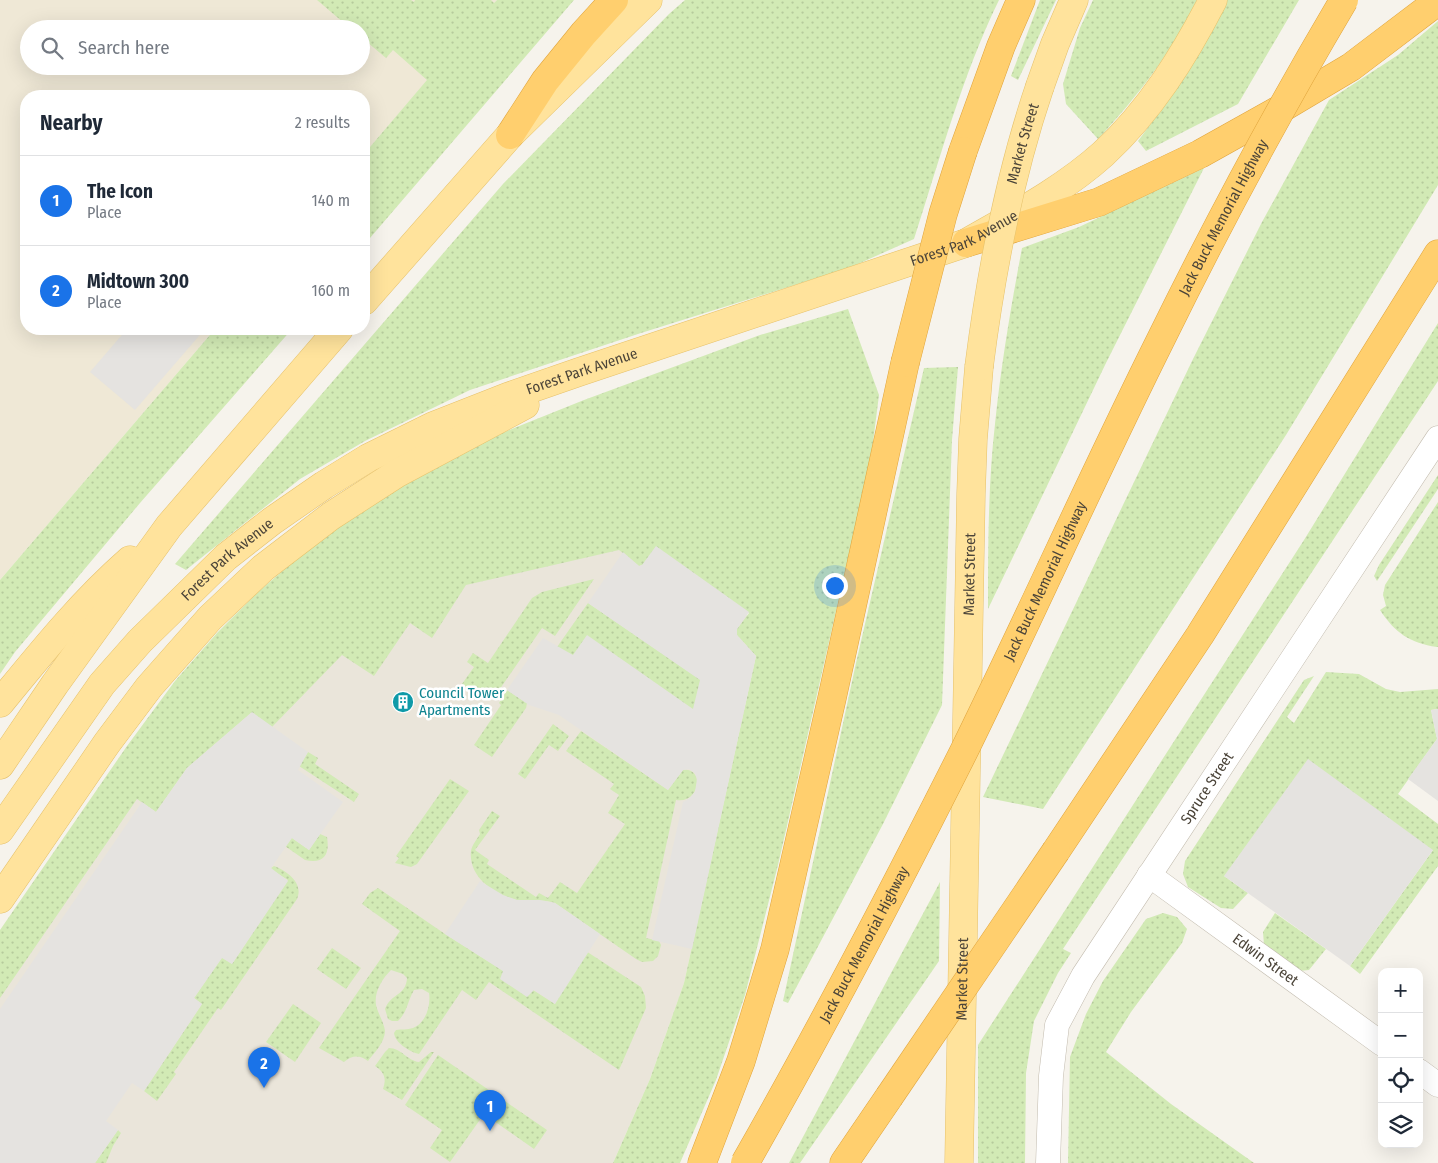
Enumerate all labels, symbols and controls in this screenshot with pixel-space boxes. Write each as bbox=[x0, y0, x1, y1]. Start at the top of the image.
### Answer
search box bbox=[20, 20, 370, 75]
icon: search bbox=[38, 34, 66, 62]
text: Search here bbox=[78, 36, 170, 59]
street label: Market Street bbox=[1003, 101, 1043, 186]
text: Nearby bbox=[40, 110, 102, 136]
text: 2 results bbox=[295, 113, 350, 132]
street label: Jack Buck Memorial Highway bbox=[1175, 136, 1272, 299]
text: The Icon bbox=[87, 180, 153, 203]
text: 1 bbox=[53, 191, 59, 210]
text: 140 m bbox=[312, 191, 350, 210]
text: Place bbox=[87, 203, 122, 222]
street label: Forest Park Avenue bbox=[908, 206, 1021, 270]
text: Midtown 300 bbox=[87, 270, 189, 293]
text: 2 bbox=[52, 281, 60, 300]
text: 160 m bbox=[311, 281, 350, 300]
text: Place bbox=[87, 293, 122, 312]
street label: Forest Park Avenue bbox=[524, 344, 640, 399]
street label: Jack Buck Memorial Highway bbox=[1000, 498, 1090, 664]
street label: Forest Park Avenue bbox=[178, 514, 277, 605]
street label: Market Street bbox=[960, 532, 979, 616]
your location bbox=[822, 573, 848, 599]
place label: Council Tower Apartments bbox=[419, 684, 505, 719]
building icon: Council Tower Apartments bbox=[391, 690, 415, 714]
street label: Spruce Street bbox=[1177, 749, 1237, 828]
street label: Jack Buck Memorial Highway bbox=[816, 863, 913, 1026]
street label: Edwin Street bbox=[1229, 930, 1302, 989]
street label: Market Street bbox=[953, 937, 972, 1021]
map controls bbox=[1378, 968, 1423, 1148]
button: + bbox=[1378, 968, 1423, 1013]
button: − bbox=[1378, 1013, 1423, 1058]
pin: 2 bbox=[248, 1047, 280, 1088]
button: locate bbox=[1378, 1058, 1423, 1103]
pin: 1 bbox=[474, 1090, 506, 1131]
button: layers bbox=[1378, 1103, 1423, 1148]

